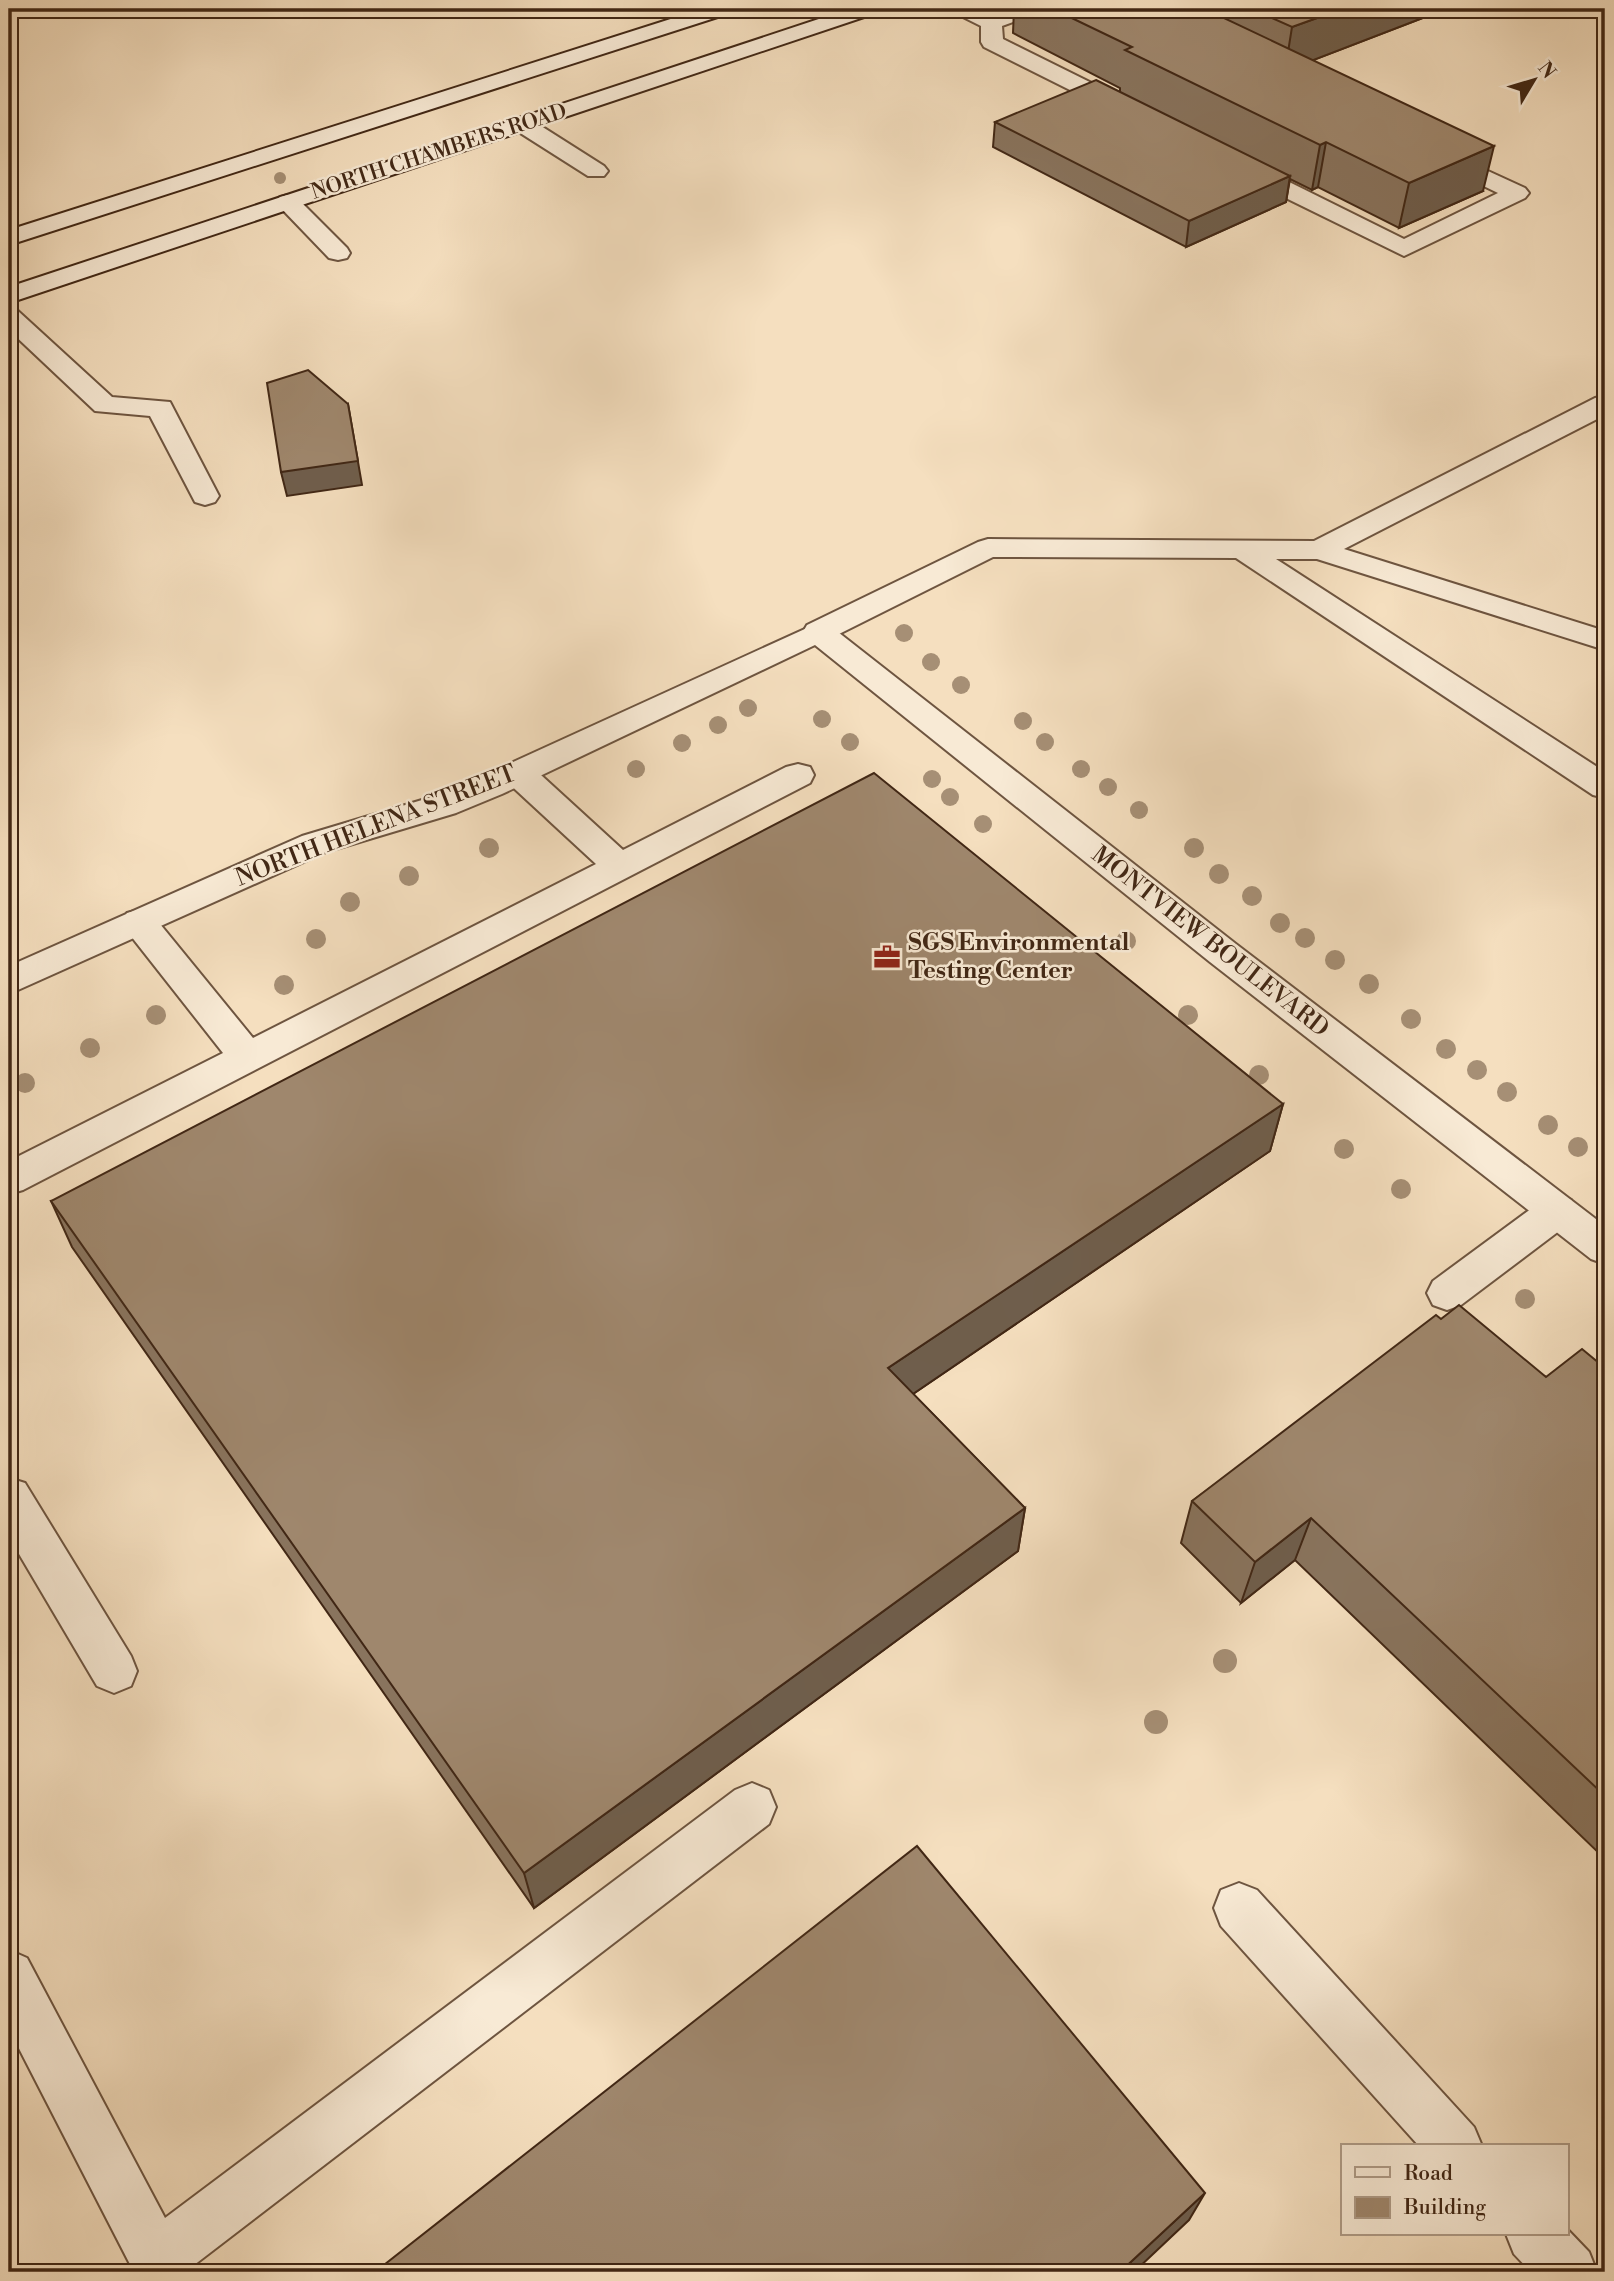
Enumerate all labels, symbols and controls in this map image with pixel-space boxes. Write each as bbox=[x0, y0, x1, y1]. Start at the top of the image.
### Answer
north arrow bbox=[1498, 46, 1568, 116]
text: N bbox=[1533, 57, 1561, 83]
street label: NORTH CHAMBERS ROAD bbox=[308, 98, 570, 206]
street label: NORTH HELENA STREET bbox=[231, 759, 521, 893]
street label: MONTVIEW BOULEVARD bbox=[1085, 840, 1335, 1044]
place label: SGS Environmental Testing Center bbox=[908, 928, 1130, 986]
office icon: SGS Environmental Testing Center bbox=[872, 942, 902, 972]
legend bbox=[1341, 2144, 1568, 2236]
text: Road bbox=[1404, 2161, 1453, 2187]
text: Building bbox=[1403, 2195, 1486, 2221]

